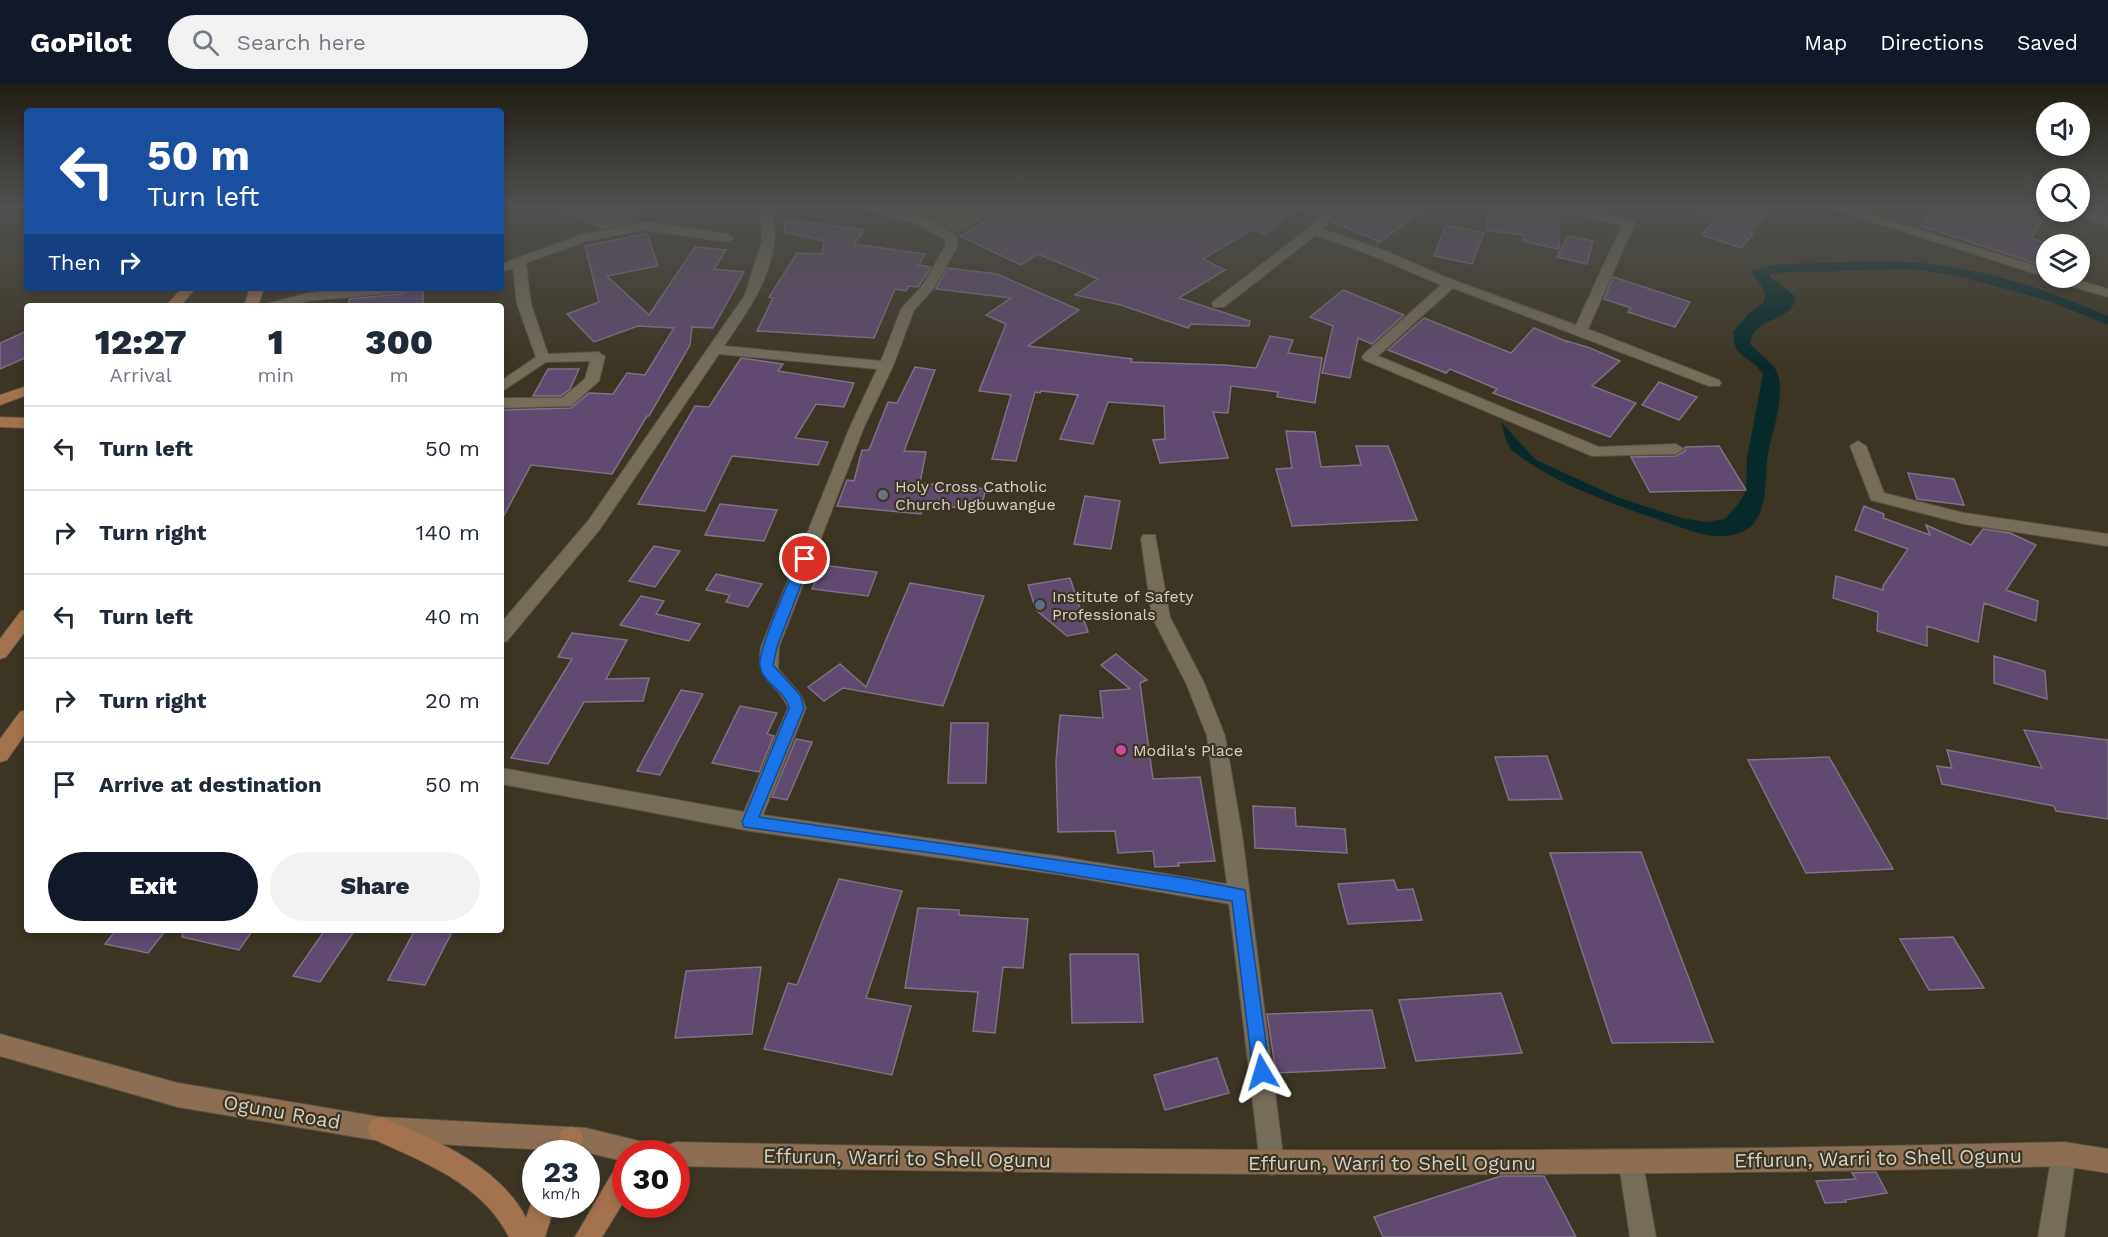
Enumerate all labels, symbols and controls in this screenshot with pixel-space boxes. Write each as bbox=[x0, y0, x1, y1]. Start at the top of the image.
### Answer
search box bbox=[168, 15, 588, 69]
text: GoPilot bbox=[30, 26, 132, 59]
icon: search bbox=[189, 26, 222, 59]
text: Search here bbox=[237, 30, 366, 55]
text: Map bbox=[1804, 30, 1847, 55]
text: Directions bbox=[1880, 30, 1984, 55]
text: Saved bbox=[2017, 30, 2078, 55]
map controls bbox=[2036, 102, 2090, 288]
button: sound bbox=[2036, 102, 2090, 156]
text: 50 m bbox=[147, 131, 250, 180]
icon: left bbox=[48, 132, 126, 210]
button: search bbox=[2036, 168, 2090, 222]
text: Turn left bbox=[147, 181, 259, 213]
button: layers bbox=[2036, 234, 2090, 288]
icon: right bbox=[113, 246, 146, 279]
text: Then bbox=[48, 250, 101, 275]
text: 12:27 bbox=[95, 321, 187, 363]
text: 1 bbox=[268, 321, 284, 363]
text: 300 bbox=[365, 321, 433, 363]
text: Arrival bbox=[110, 363, 172, 387]
text: min bbox=[257, 363, 294, 387]
text: m bbox=[390, 363, 409, 387]
icon: left bbox=[48, 432, 81, 465]
text: Turn left bbox=[99, 436, 193, 461]
text: 50 m bbox=[425, 436, 480, 461]
place label: Holy Cross Catholic Church Ugbuwangue bbox=[895, 477, 1056, 514]
marker: Holy Cross Catholic Church Ugbuwangue bbox=[876, 488, 890, 502]
icon: right bbox=[48, 516, 81, 549]
text: Turn right bbox=[99, 520, 206, 545]
text: 140 m bbox=[416, 520, 480, 545]
pin bbox=[779, 533, 830, 584]
icon: arrive bbox=[788, 542, 821, 575]
place label: Institute of Safety Professionals bbox=[1052, 587, 1194, 624]
marker: Institute of Safety Professionals bbox=[1033, 598, 1047, 612]
icon: left bbox=[48, 600, 81, 633]
text: Turn left bbox=[99, 604, 193, 629]
text: 40 m bbox=[424, 604, 480, 629]
icon: right bbox=[48, 684, 81, 717]
text: Turn right bbox=[99, 688, 206, 713]
text: 20 m bbox=[425, 688, 480, 713]
place label: Modila's Place bbox=[1133, 741, 1243, 760]
marker: Modila's Place bbox=[1114, 743, 1128, 757]
icon: arrive bbox=[48, 768, 81, 801]
text: Arrive at destination bbox=[99, 772, 322, 797]
text: 50 m bbox=[425, 772, 480, 797]
button: Exit bbox=[48, 852, 258, 921]
button: Share bbox=[270, 852, 480, 921]
position arrow bbox=[1230, 1040, 1294, 1104]
street label: Ogunu Road bbox=[222, 1090, 342, 1134]
speed limit sign: 30 bbox=[612, 1140, 690, 1218]
street label: Effurun, Warri to Shell Ogunu bbox=[763, 1143, 1051, 1173]
street label: Effurun, Warri to Shell Ogunu bbox=[1734, 1143, 2022, 1173]
street label: Effurun, Warri to Shell Ogunu bbox=[1248, 1151, 1536, 1175]
text: 23 bbox=[543, 1154, 579, 1189]
text: km/h bbox=[542, 1185, 580, 1203]

